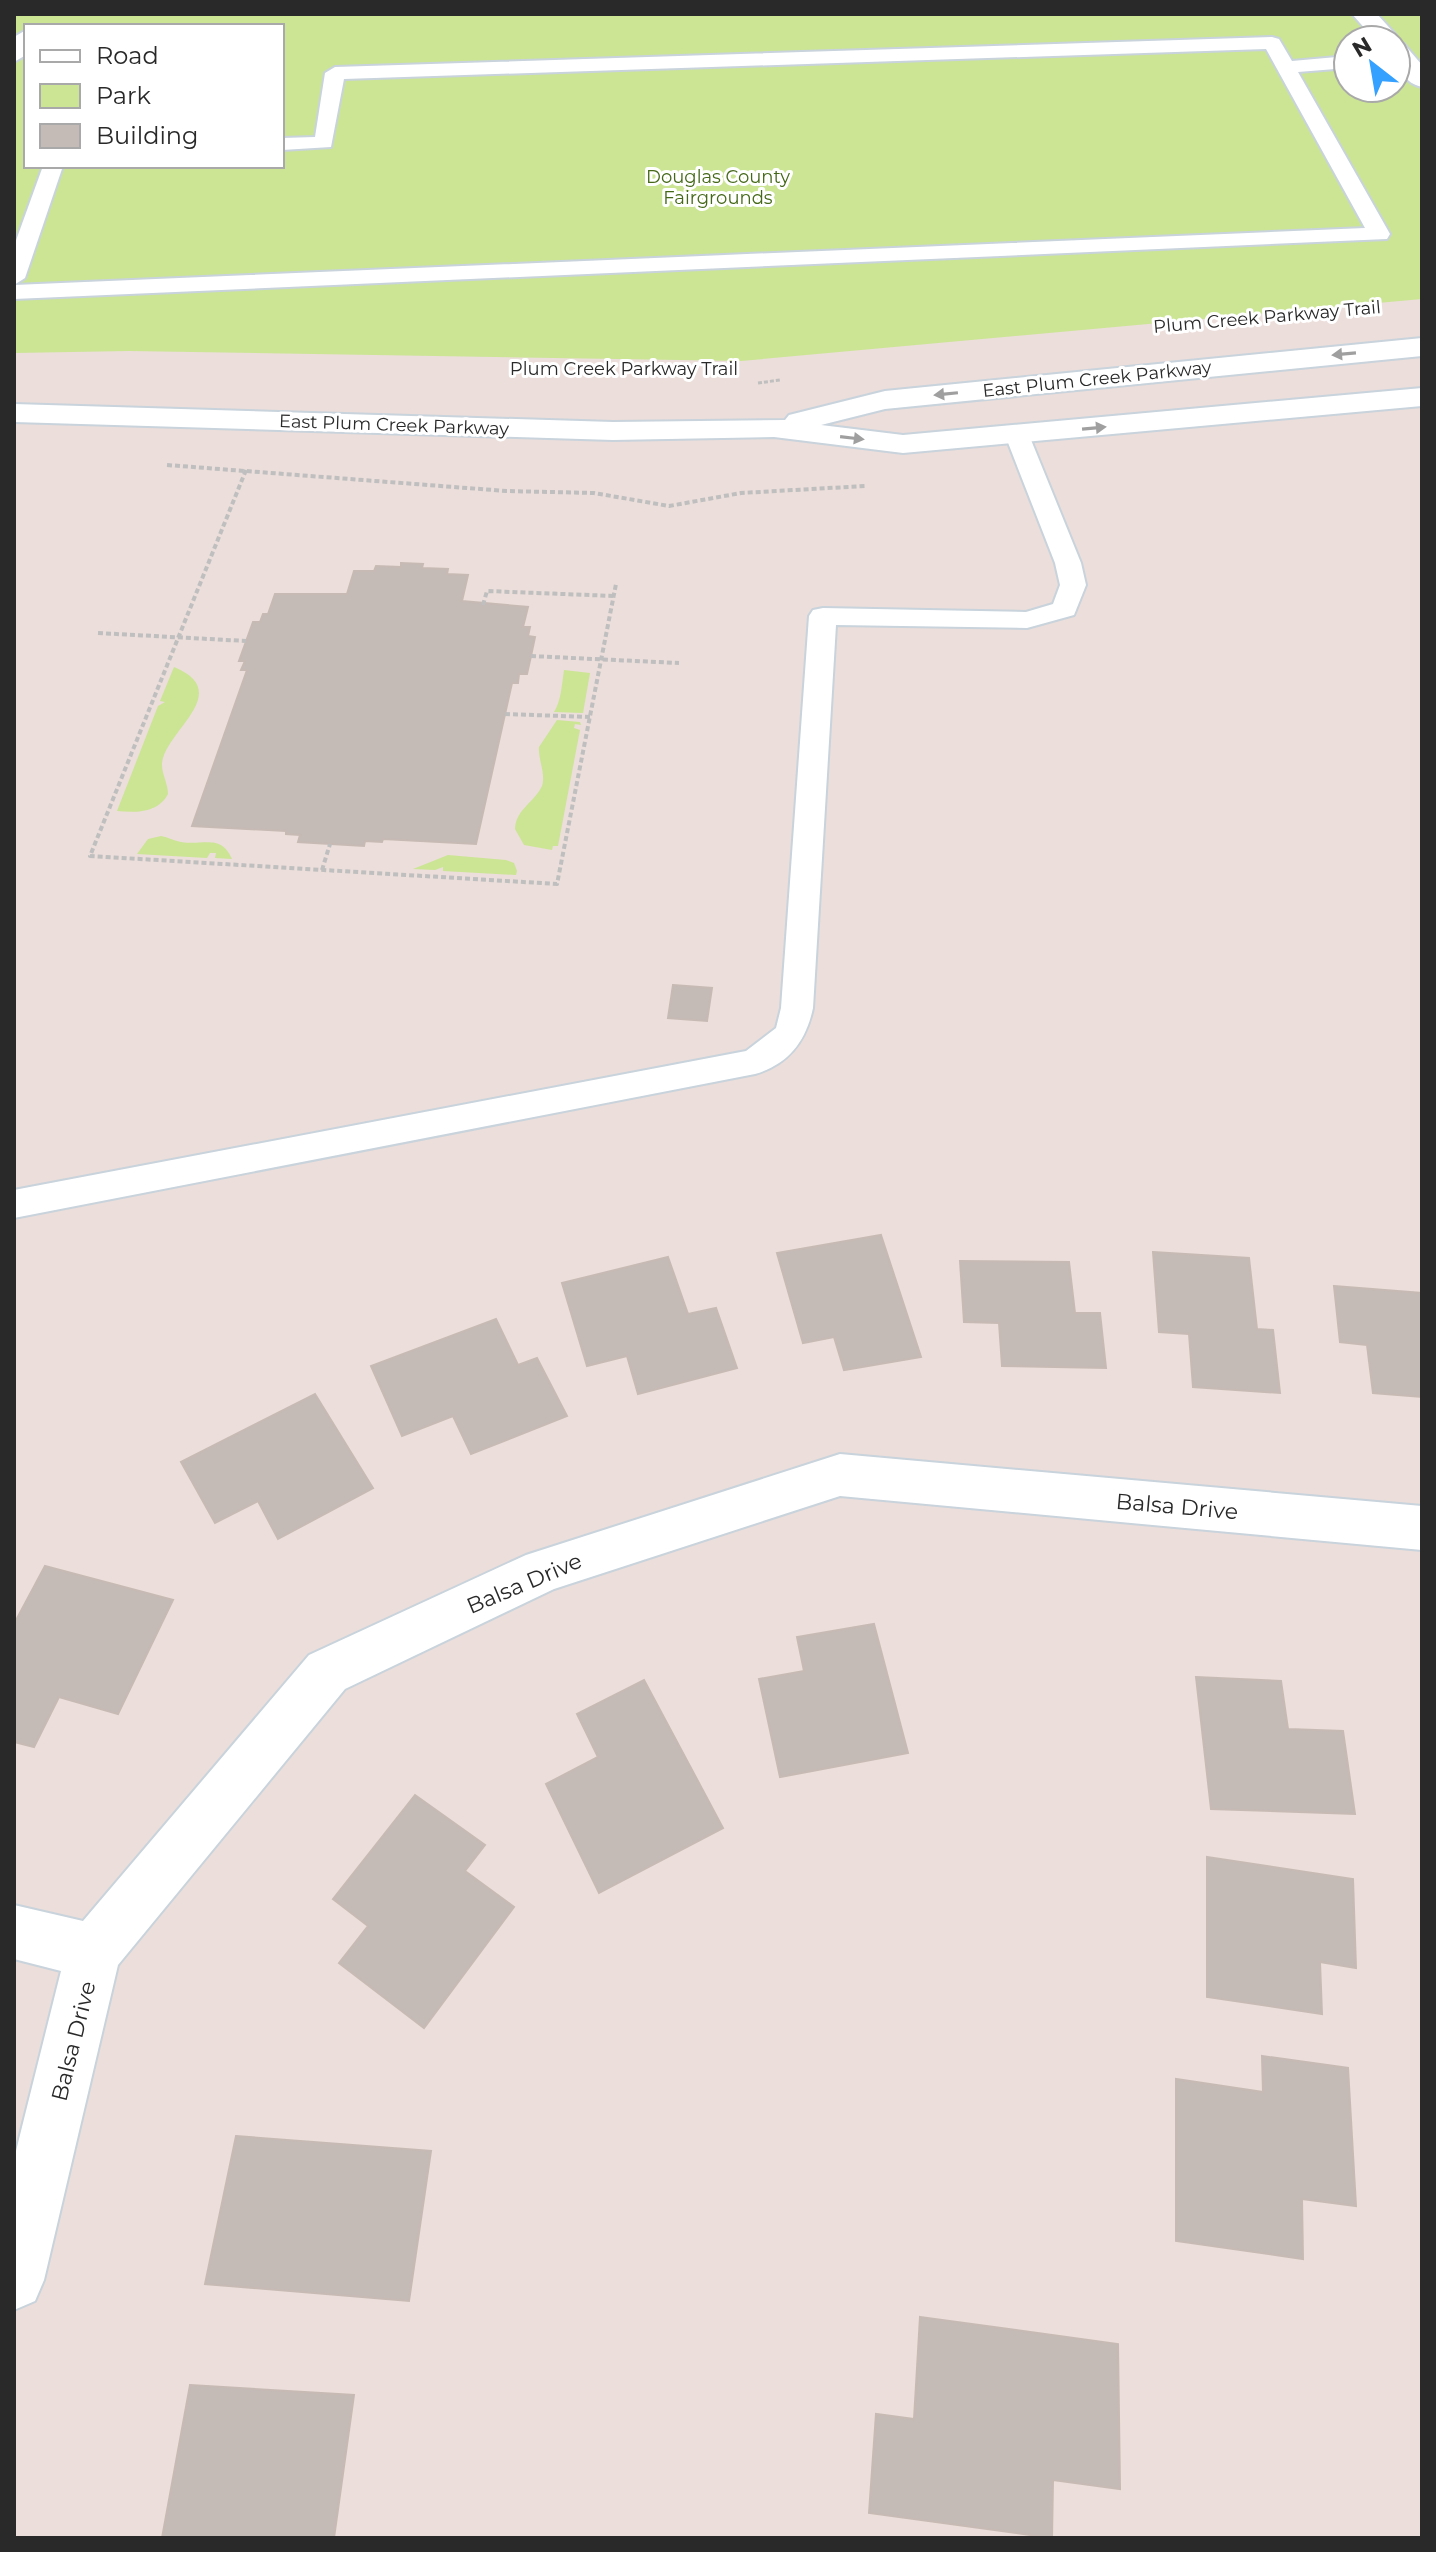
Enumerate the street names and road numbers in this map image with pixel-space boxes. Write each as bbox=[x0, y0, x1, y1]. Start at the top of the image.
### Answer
street label: Plum Creek Parkway Trail bbox=[1152, 296, 1382, 338]
street label: East Plum Creek Parkway bbox=[981, 356, 1213, 402]
street label: Plum Creek Parkway Trail bbox=[510, 358, 738, 380]
street label: East Plum Creek Parkway bbox=[279, 410, 510, 440]
street label: Balsa Drive bbox=[1115, 1488, 1239, 1525]
street label: Balsa Drive bbox=[462, 1547, 586, 1620]
street label: Balsa Drive bbox=[46, 1978, 101, 2104]

